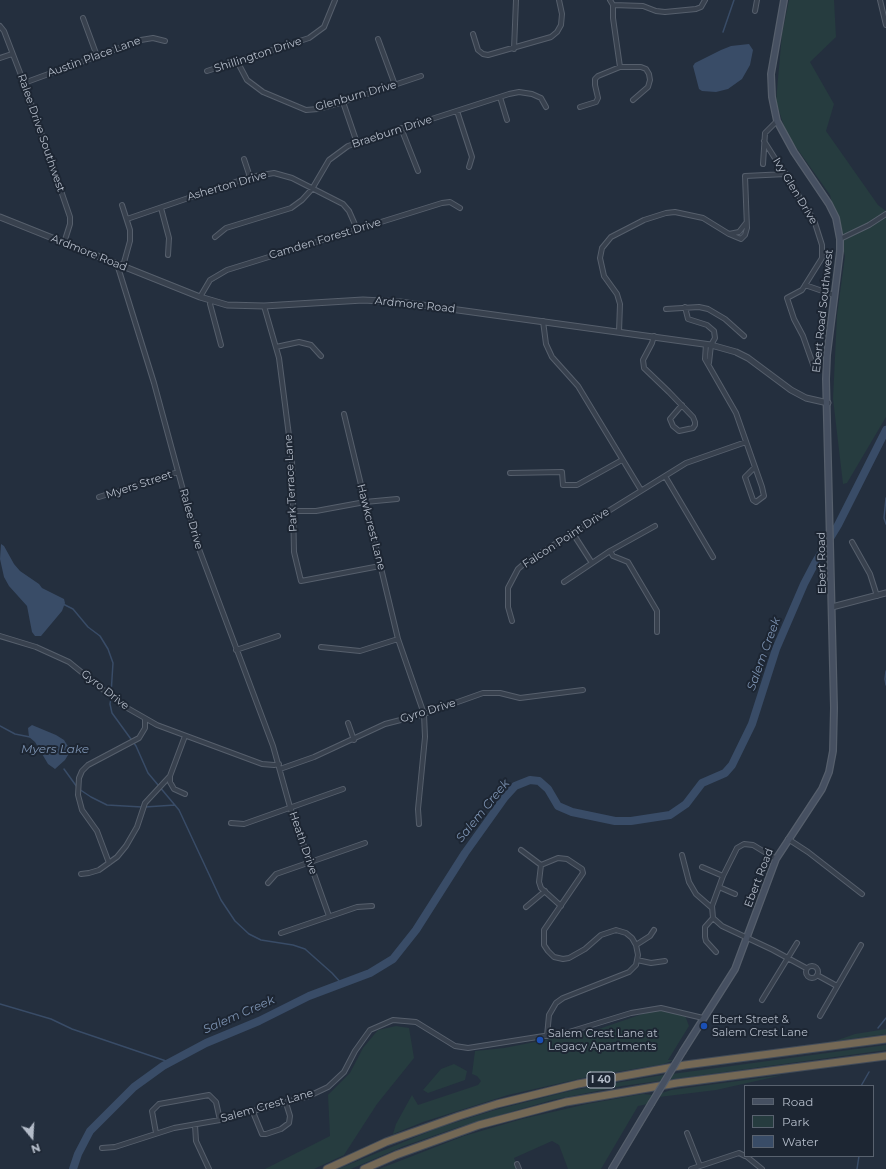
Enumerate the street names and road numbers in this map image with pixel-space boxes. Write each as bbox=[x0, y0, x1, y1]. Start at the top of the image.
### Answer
street label: Austin Place Lane bbox=[46, 34, 142, 80]
street label: Shillington Drive bbox=[213, 35, 303, 75]
street label: Ralee Drive Southwest bbox=[15, 72, 67, 194]
street label: Glenburn Drive bbox=[314, 78, 398, 114]
street label: Braeburn Drive bbox=[350, 113, 434, 151]
street label: Ivy Glen Drive bbox=[770, 155, 820, 227]
street label: Asherton Drive bbox=[186, 168, 268, 204]
street label: Camden Forest Drive bbox=[267, 216, 383, 262]
street label: Ardmore Road bbox=[49, 232, 129, 274]
street label: Ebert Road Southwest bbox=[810, 249, 836, 373]
street label: Ardmore Road bbox=[374, 294, 456, 316]
street label: Park Terrace Lane bbox=[282, 434, 300, 532]
street label: Myers Street bbox=[104, 468, 174, 502]
street label: Hawkcrest Lane bbox=[354, 483, 388, 571]
street label: Ralee Drive bbox=[177, 487, 205, 551]
street label: Falcon Point Drive bbox=[520, 505, 612, 571]
street label: Ebert Road bbox=[815, 532, 829, 594]
street label: Gyro Drive bbox=[78, 667, 132, 713]
street label: Gyro Drive bbox=[399, 696, 457, 726]
street label: Heath Drive bbox=[286, 810, 320, 876]
street label: Ebert Road bbox=[742, 847, 776, 909]
road number: I 40 bbox=[587, 1072, 615, 1088]
street label: Salem Crest Lane bbox=[219, 1086, 315, 1126]

